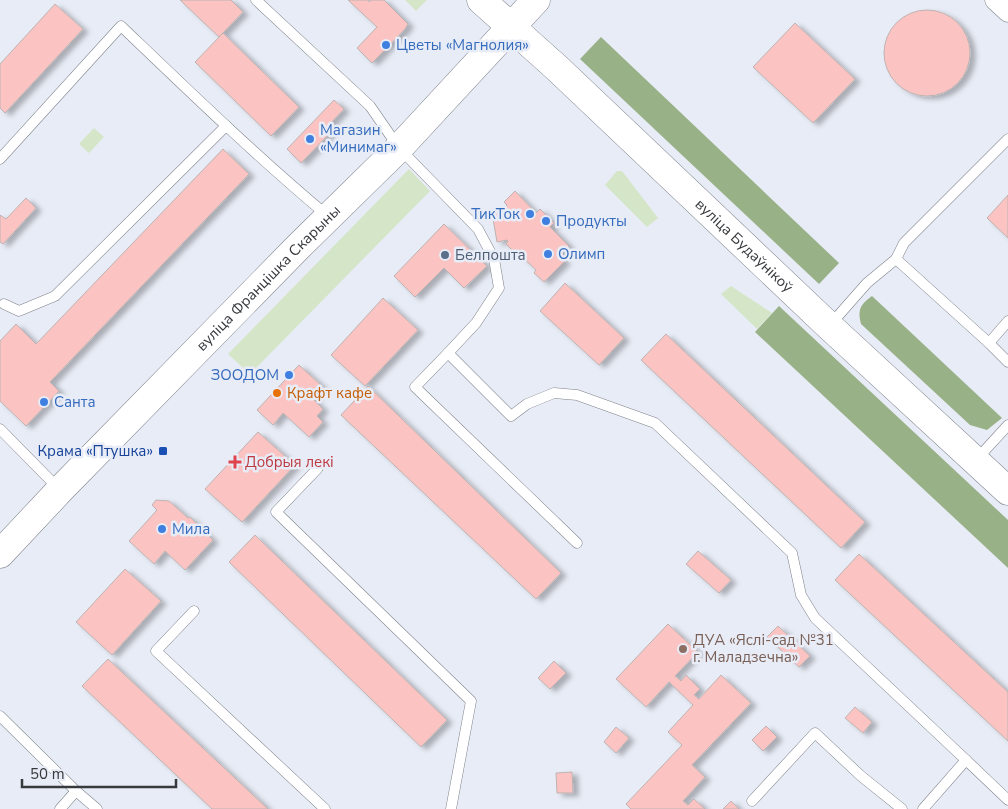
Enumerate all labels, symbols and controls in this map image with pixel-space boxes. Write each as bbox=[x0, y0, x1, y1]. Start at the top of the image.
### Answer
place label: Цветы «Магнолия» bbox=[396, 35, 529, 55]
marker: Цветы «Магнолия» bbox=[380, 39, 392, 51]
place label: Магазин «Минимаг» bbox=[320, 120, 397, 157]
marker: Магазин «Минимаг» bbox=[304, 133, 316, 145]
street label: вуліца Будаўнікоў bbox=[691, 194, 798, 297]
street label: вуліца Францішка Скарыны bbox=[192, 201, 345, 355]
place label: ТикТок bbox=[471, 204, 520, 224]
marker: ТикТок bbox=[524, 208, 536, 220]
place label: Продукты bbox=[556, 211, 627, 231]
marker: Продукты bbox=[540, 215, 552, 227]
place label: Олимп bbox=[558, 244, 605, 264]
place label: Белпошта bbox=[455, 245, 526, 265]
marker: Олимп bbox=[542, 248, 554, 260]
marker: Белпошта bbox=[439, 249, 451, 261]
place label: ЗООДОМ bbox=[211, 365, 279, 385]
marker: ЗООДОМ bbox=[283, 369, 295, 381]
place label: Крафт кафе bbox=[287, 383, 372, 403]
marker: Крафт кафе bbox=[271, 387, 283, 399]
place label: Санта bbox=[54, 392, 96, 412]
marker: Санта bbox=[38, 396, 50, 408]
place label: Крама «Птушка» bbox=[38, 441, 153, 461]
marker: Крама «Птушка» bbox=[157, 445, 169, 457]
place label: Добрыя лекі bbox=[245, 452, 334, 472]
marker: Добрыя лекі bbox=[229, 456, 241, 468]
place label: Мила bbox=[172, 519, 210, 539]
marker: Мила bbox=[156, 523, 168, 535]
place label: ДУА «Яслі-сад №31 г. Маладзечна» bbox=[693, 630, 834, 667]
marker: ДУА «Яслі-сад №31 г. Маладзечна» bbox=[677, 643, 689, 655]
scale bar bbox=[22, 756, 176, 788]
text: 50 m bbox=[30, 764, 65, 784]

